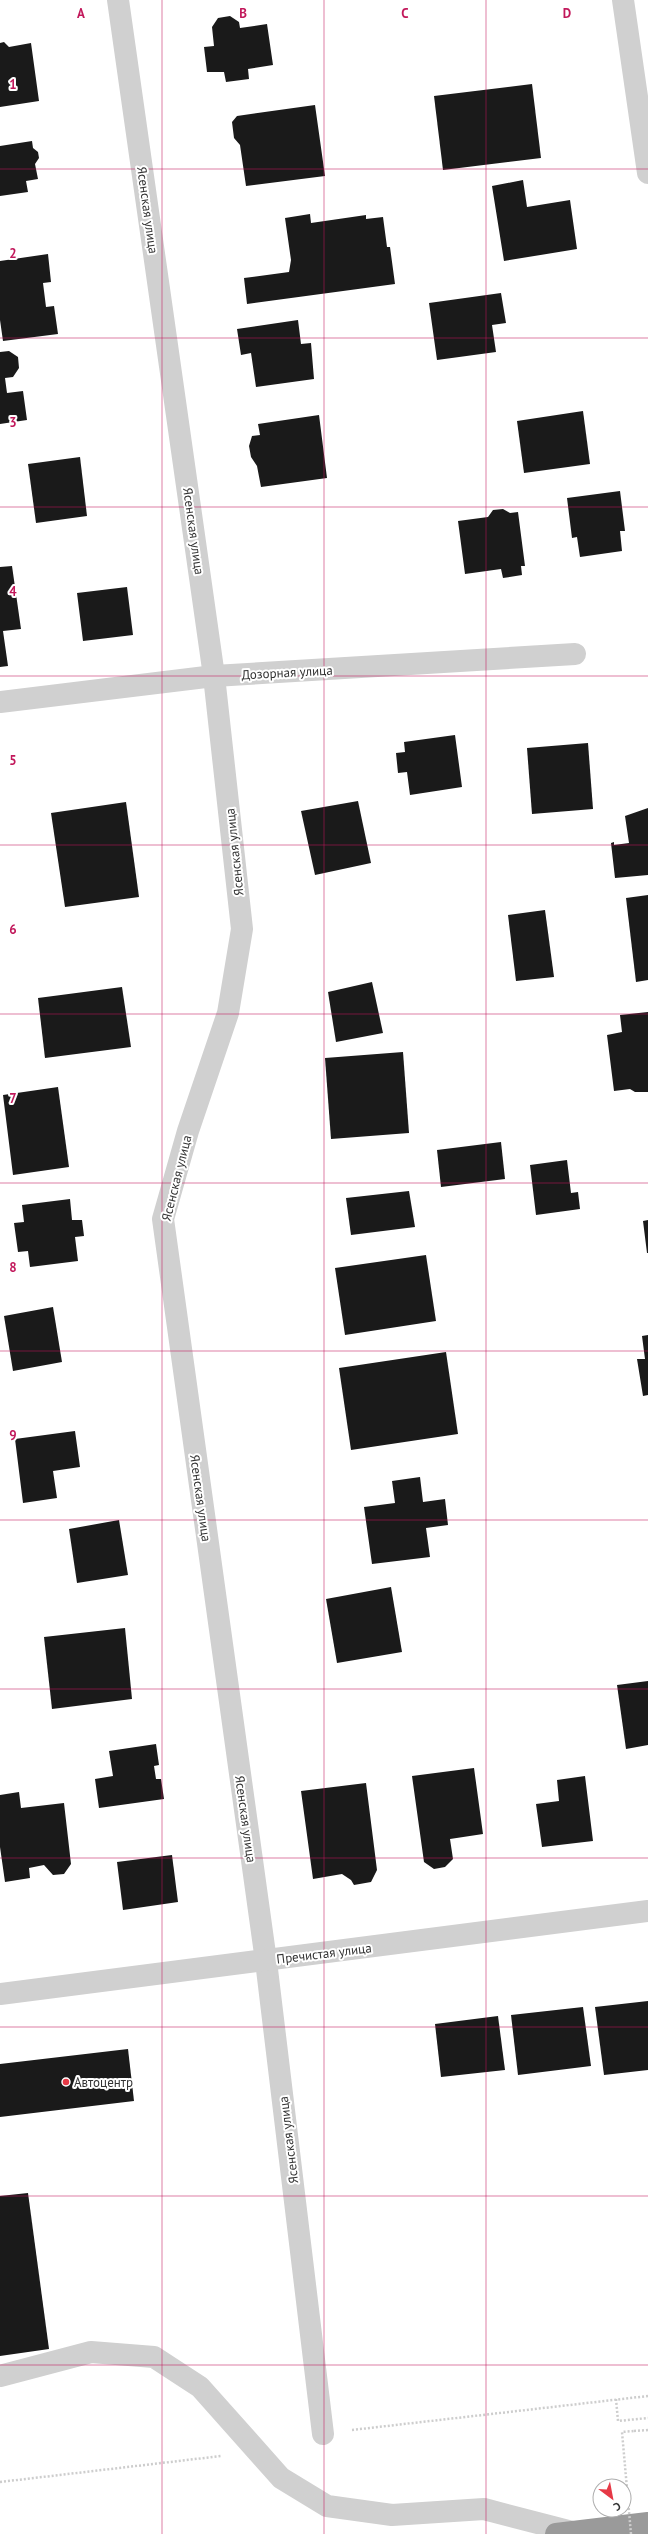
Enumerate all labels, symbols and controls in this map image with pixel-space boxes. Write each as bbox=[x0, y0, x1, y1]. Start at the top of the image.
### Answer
text: A bbox=[77, 5, 85, 22]
text: B bbox=[239, 5, 247, 22]
text: C bbox=[401, 5, 409, 22]
text: D bbox=[563, 5, 571, 22]
text: 1 bbox=[9, 76, 17, 93]
street label: Ясенская улица bbox=[133, 165, 162, 255]
text: 2 bbox=[9, 245, 17, 262]
text: 3 bbox=[9, 414, 17, 431]
street label: Ясенская улица bbox=[179, 486, 208, 576]
text: 4 bbox=[9, 583, 17, 600]
street label: Дозорная улица bbox=[241, 662, 333, 683]
text: 5 bbox=[9, 752, 17, 769]
street label: Ясенская улица bbox=[221, 807, 248, 897]
text: 6 bbox=[9, 921, 17, 938]
text: 7 bbox=[9, 1090, 17, 1107]
street label: Ясенская улица bbox=[158, 1133, 195, 1223]
text: 8 bbox=[9, 1259, 17, 1276]
text: 9 bbox=[9, 1427, 17, 1444]
street label: Ясенская улица bbox=[186, 1453, 215, 1543]
street label: Ясенская улица bbox=[231, 1774, 260, 1864]
street label: Пречистая улица bbox=[276, 1939, 373, 1968]
place label: Автоцентр bbox=[74, 2074, 133, 2091]
marker: Автоцентр bbox=[61, 2077, 71, 2087]
street label: Ясенская улица bbox=[275, 2095, 302, 2185]
north arrow bbox=[592, 2478, 632, 2518]
text: С bbox=[611, 2499, 624, 2514]

